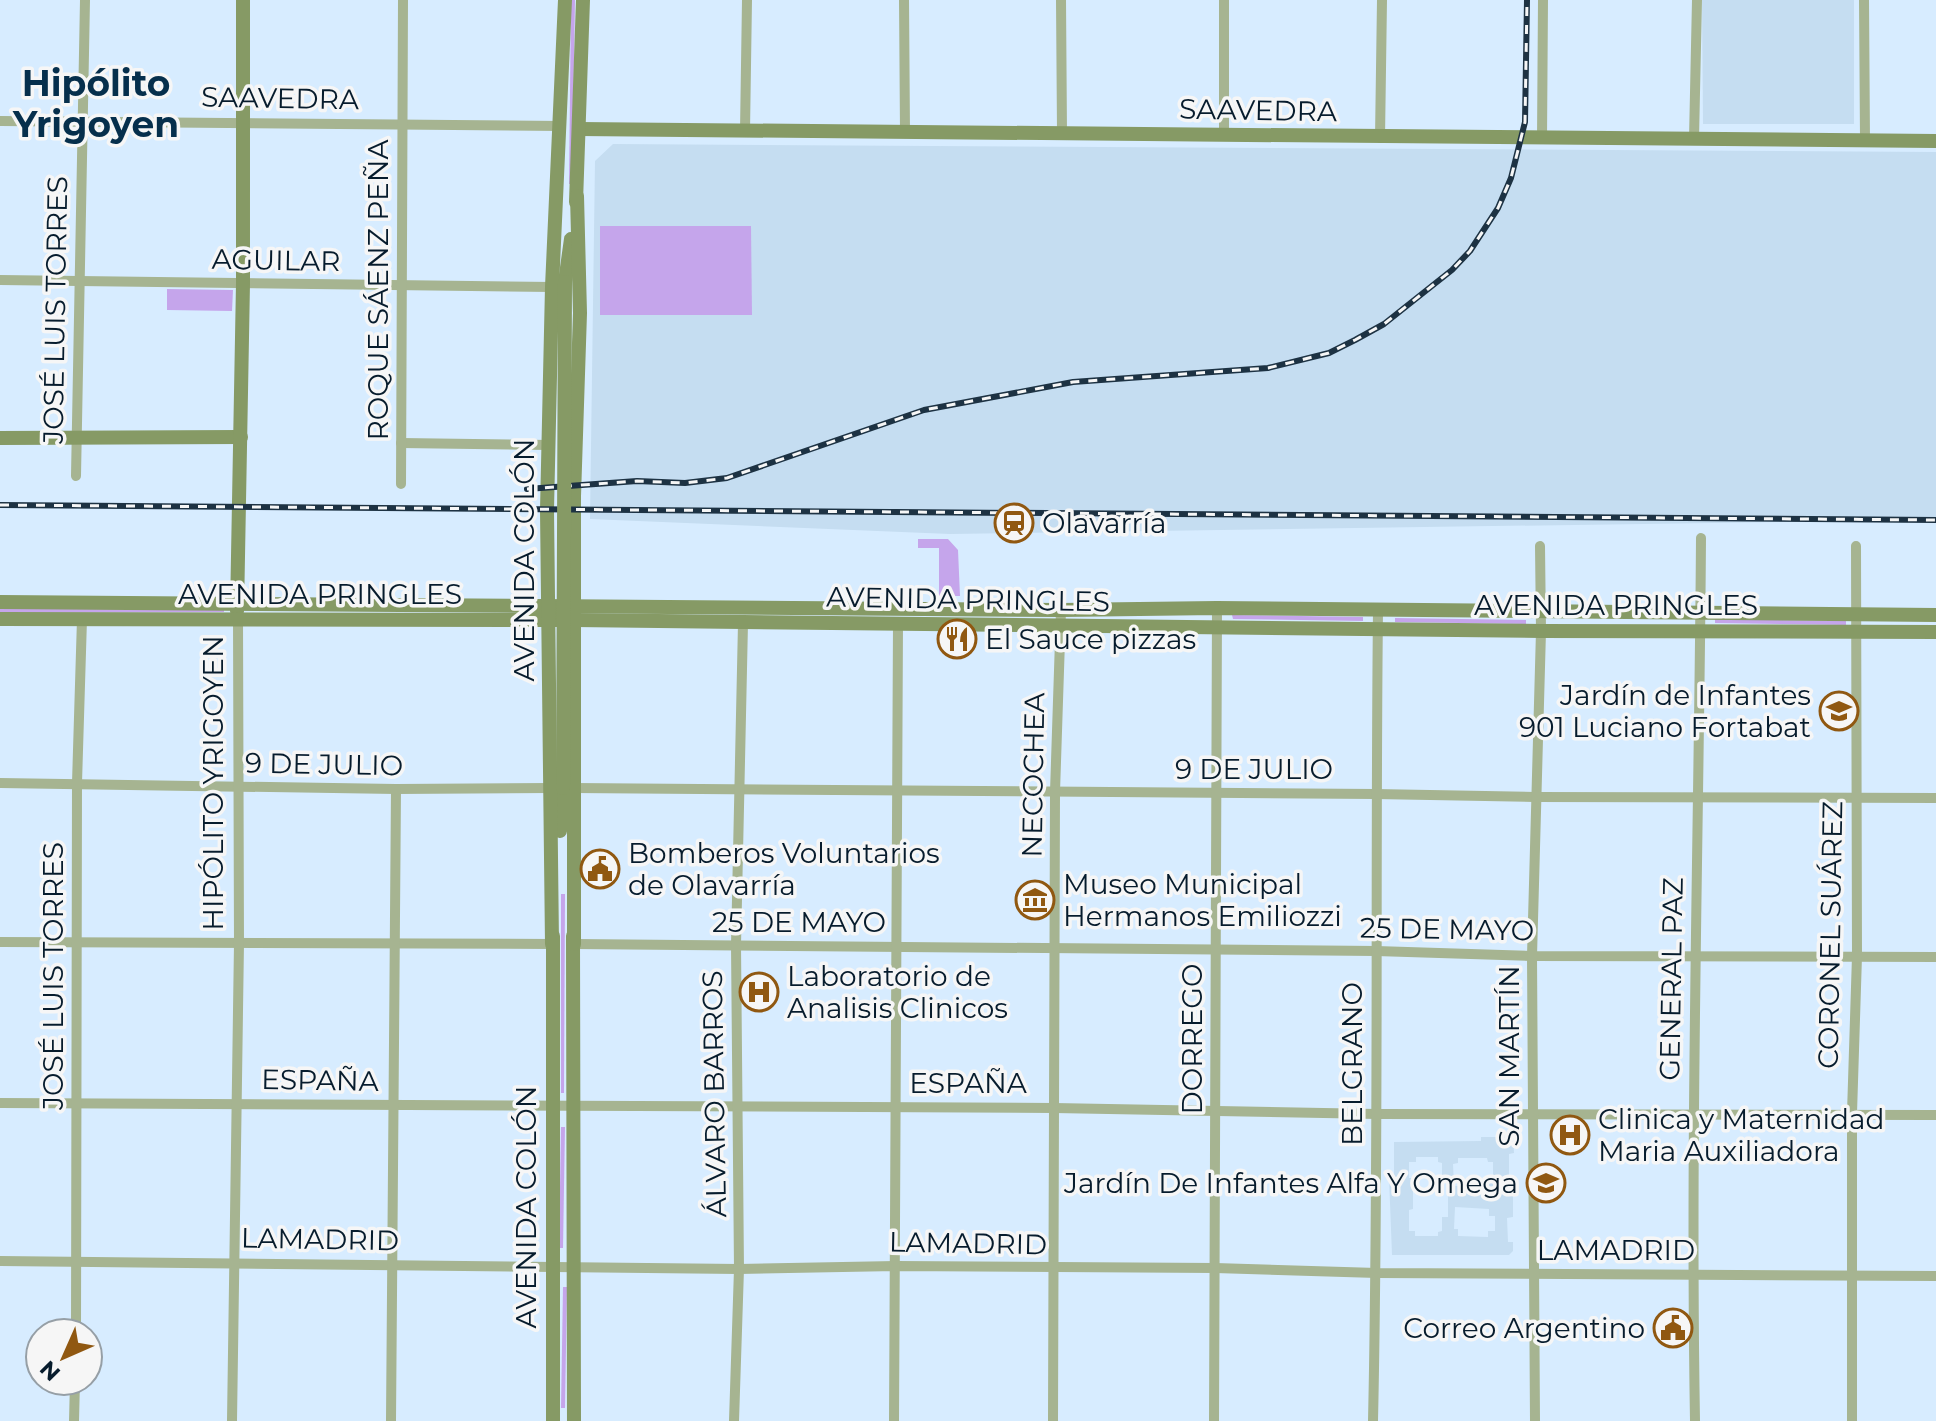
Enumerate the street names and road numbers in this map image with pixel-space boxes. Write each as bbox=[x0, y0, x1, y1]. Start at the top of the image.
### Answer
street label: SAAVEDRA bbox=[201, 80, 360, 116]
street label: SAAVEDRA bbox=[1179, 92, 1338, 128]
street label: ROQUE SÁENZ PEÑA bbox=[361, 138, 395, 441]
street label: JOSÉ LUIS TORRES bbox=[36, 176, 74, 445]
street label: AGUILAR bbox=[211, 242, 341, 278]
street label: AVENIDA COLÓN bbox=[507, 438, 541, 682]
street label: AVENIDA PRINGLES bbox=[178, 577, 462, 611]
street label: AVENIDA PRINGLES bbox=[826, 580, 1110, 618]
street label: AVENIDA PRINGLES bbox=[1474, 588, 1758, 622]
street label: HIPÓLITO YRIGOYEN bbox=[196, 635, 230, 931]
street label: NECOCHEA bbox=[1015, 691, 1051, 858]
street label: 9 DE JULIO bbox=[245, 746, 403, 782]
street label: 9 DE JULIO bbox=[1175, 752, 1333, 786]
street label: CORONEL SUÁREZ bbox=[1811, 801, 1849, 1069]
street label: JOSÉ LUIS TORRES bbox=[36, 842, 70, 1111]
street label: GENERAL PAZ bbox=[1652, 877, 1690, 1081]
street label: 25 DE MAYO bbox=[712, 905, 886, 939]
street label: 25 DE MAYO bbox=[1360, 910, 1534, 948]
street label: DORREGO bbox=[1175, 964, 1209, 1114]
street label: SAN MARTÍN bbox=[1492, 965, 1526, 1147]
street label: ÁLVARO BARROS bbox=[695, 970, 733, 1218]
street label: BELGRANO bbox=[1335, 982, 1369, 1146]
street label: ESPAÑA bbox=[261, 1062, 380, 1098]
street label: ESPAÑA bbox=[909, 1066, 1028, 1100]
street label: AVENIDA COLÓN bbox=[509, 1085, 543, 1329]
street label: LAMADRID bbox=[241, 1221, 399, 1257]
street label: LAMADRID bbox=[889, 1225, 1047, 1261]
street label: LAMADRID bbox=[1537, 1233, 1695, 1267]

